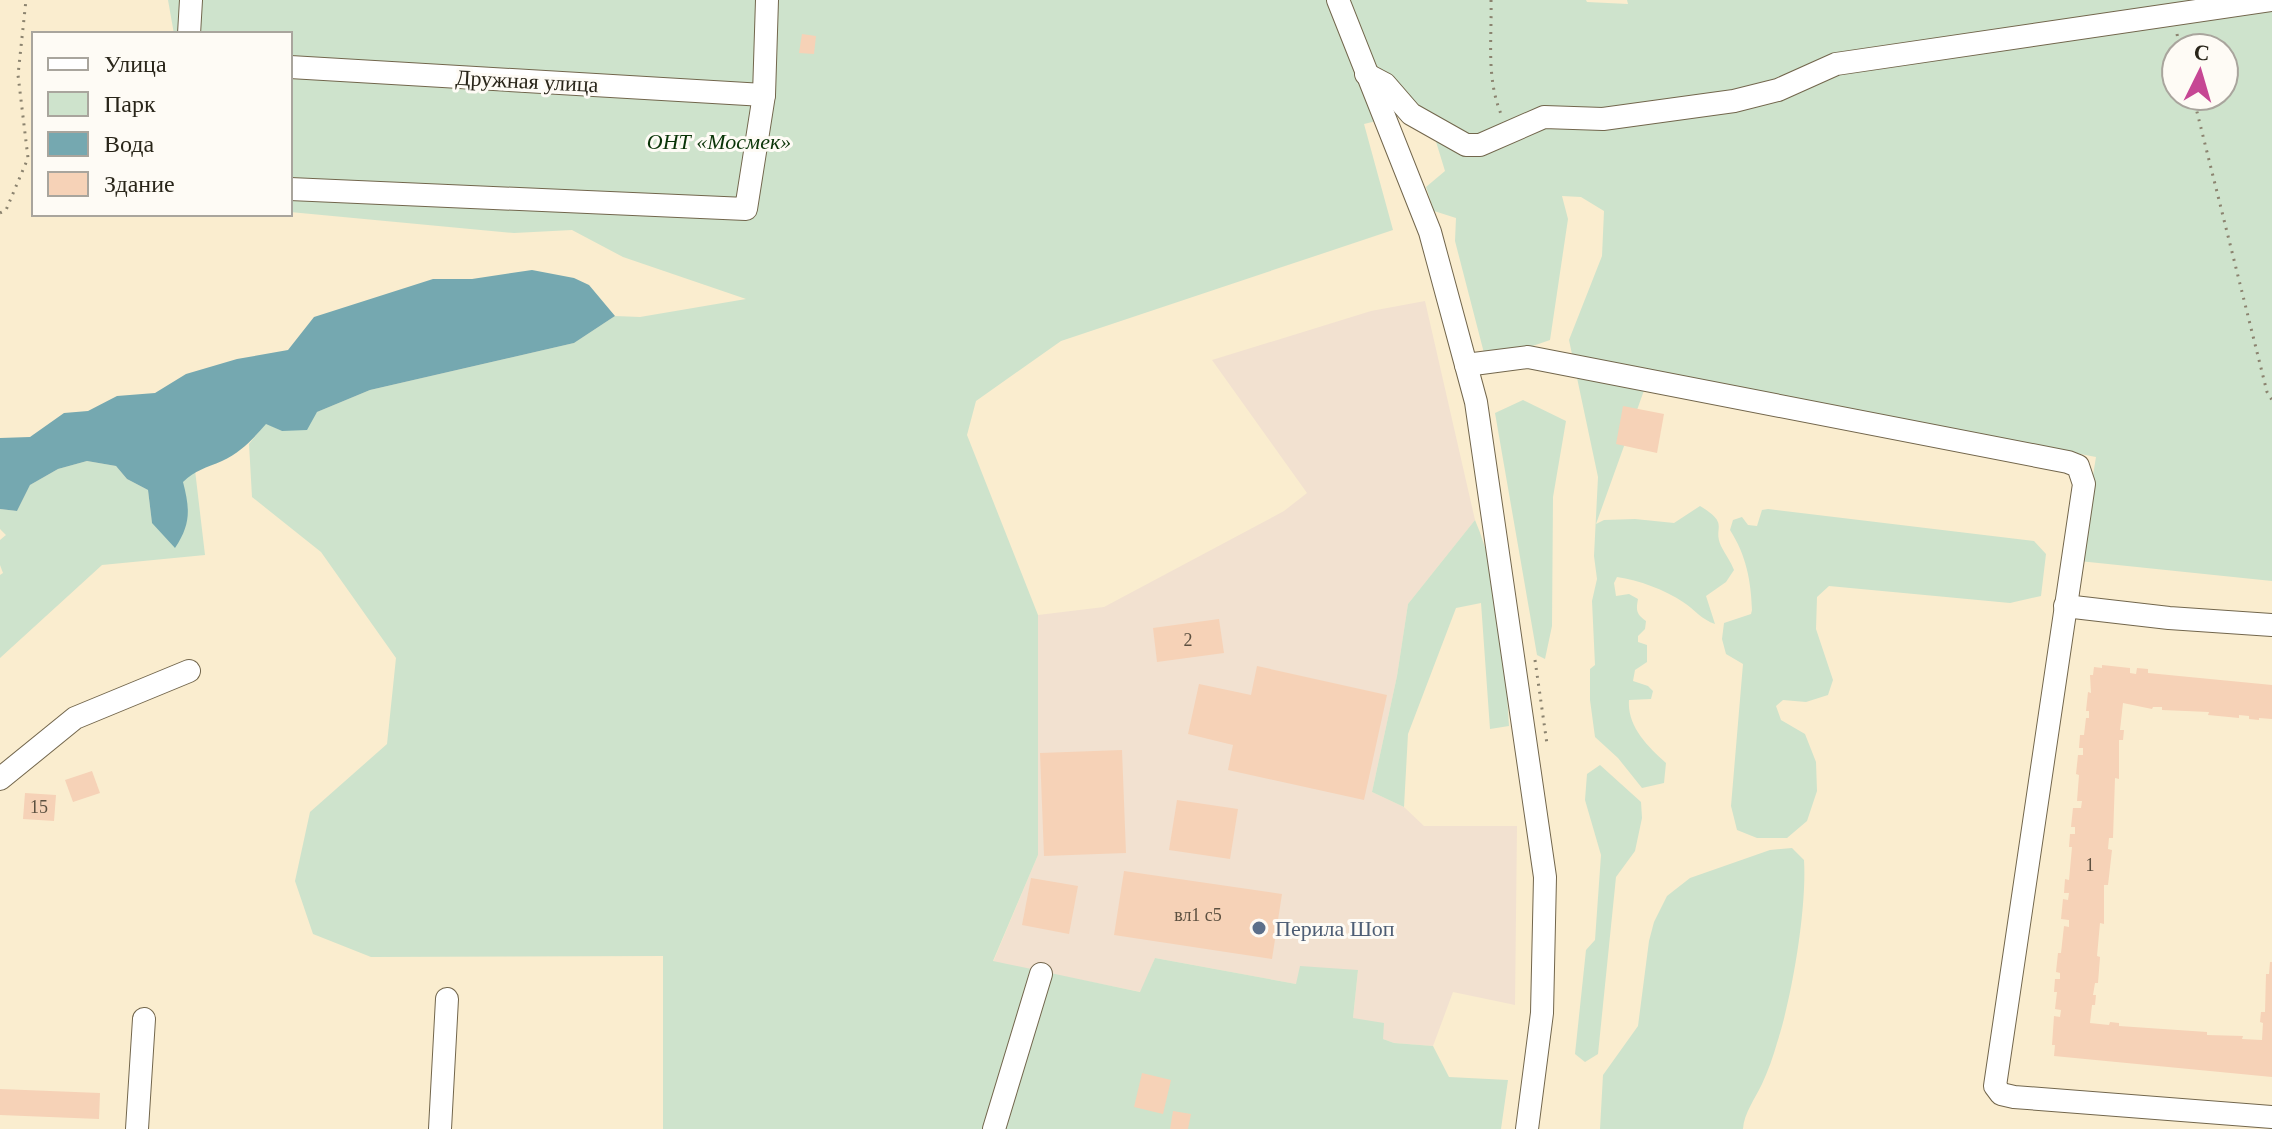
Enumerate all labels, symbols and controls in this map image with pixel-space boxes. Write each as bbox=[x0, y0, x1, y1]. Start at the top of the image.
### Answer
legend bbox=[32, 32, 292, 216]
north arrow bbox=[2160, 32, 2240, 112]
text: С bbox=[2193, 39, 2211, 66]
text: Улица bbox=[104, 51, 167, 77]
street label: Дружная улица bbox=[455, 65, 599, 97]
text: Парк bbox=[104, 91, 156, 117]
park label: ОНТ «Мосмек» bbox=[647, 129, 791, 154]
text: Вода bbox=[104, 131, 155, 157]
text: Здание bbox=[104, 171, 175, 197]
house number: 2 bbox=[1184, 630, 1193, 650]
house number: 15 bbox=[30, 797, 48, 817]
house number: 1 bbox=[2086, 855, 2095, 875]
house number: вл1 с5 bbox=[1174, 905, 1222, 925]
place label: Перила Шоп bbox=[1275, 916, 1395, 941]
marker: Перила Шоп bbox=[1250, 919, 1268, 937]

